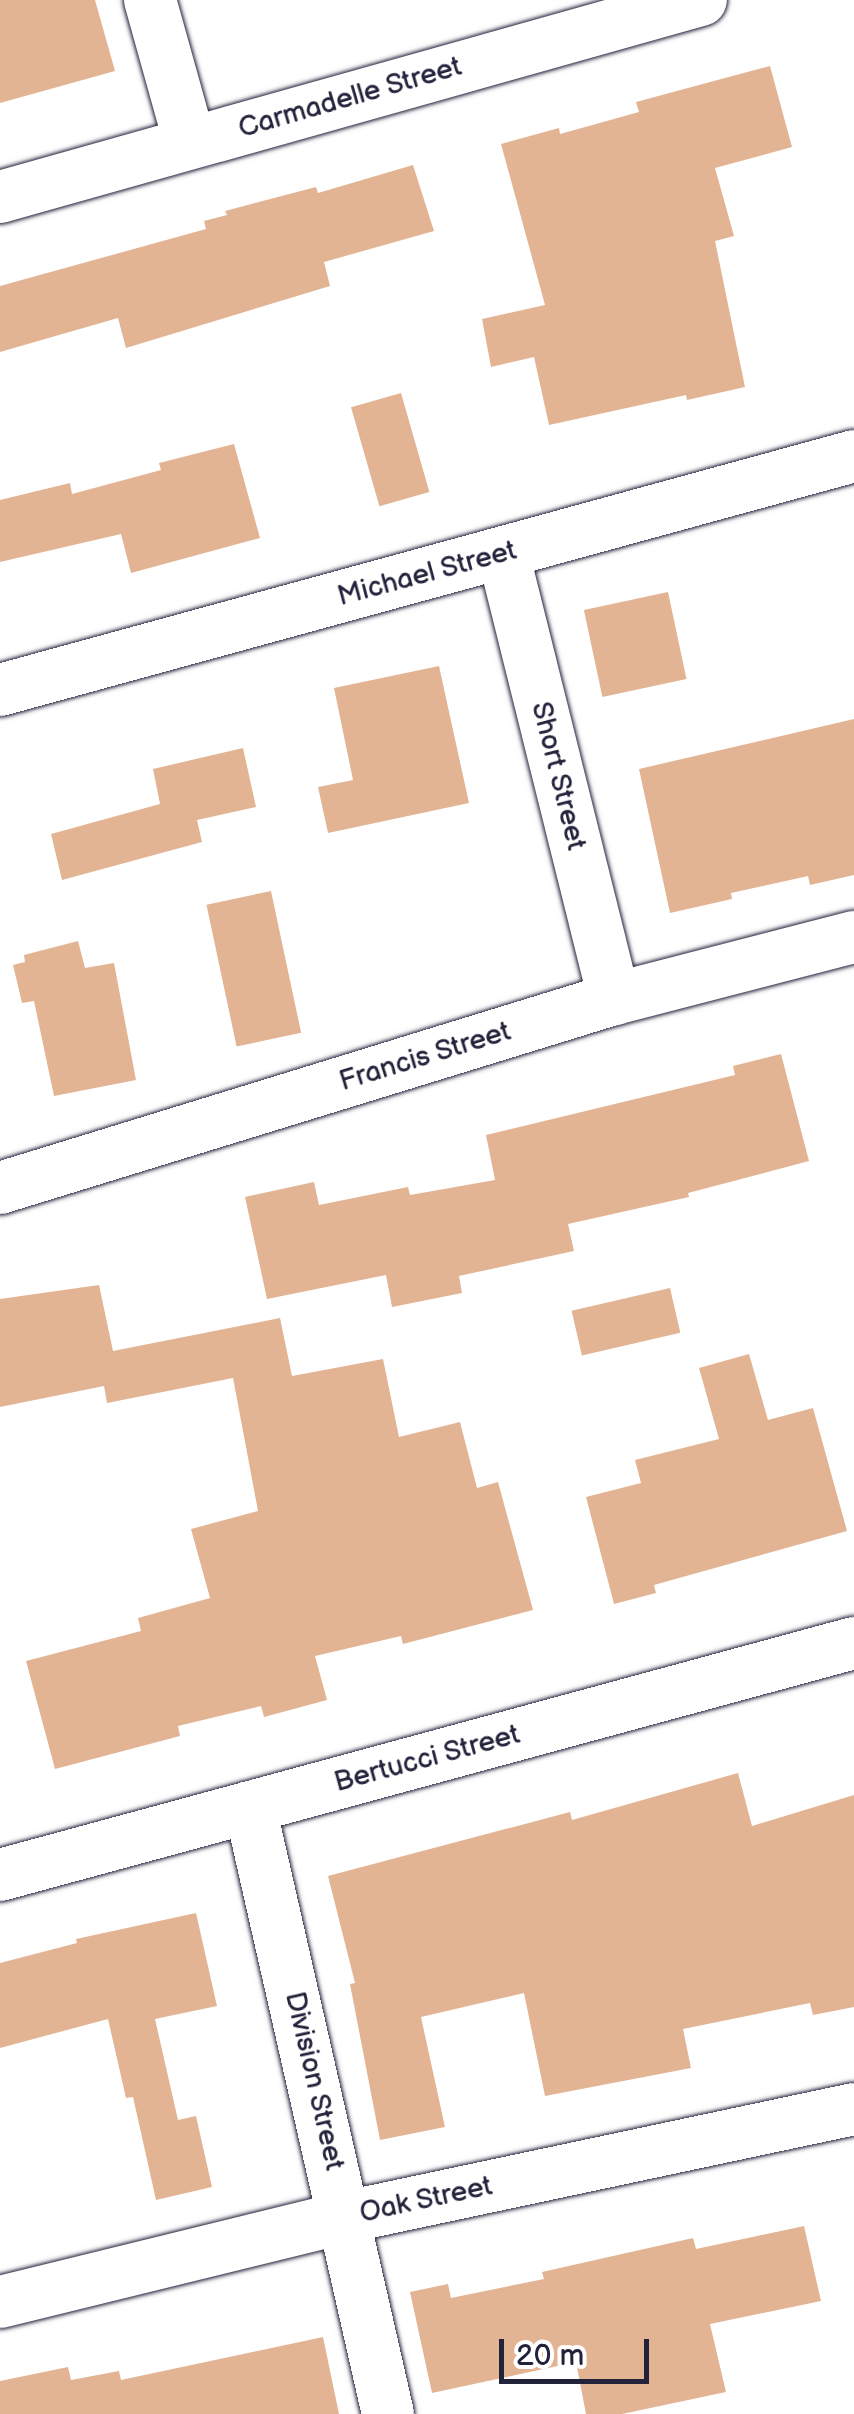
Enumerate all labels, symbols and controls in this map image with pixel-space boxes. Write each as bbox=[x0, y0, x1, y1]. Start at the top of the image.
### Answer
street label: Carmadelle Street bbox=[234, 50, 466, 146]
street label: Michael Street bbox=[334, 534, 520, 614]
street label: Short Street bbox=[523, 698, 593, 854]
street label: Francis Street bbox=[335, 1015, 515, 1099]
street label: Bertucci Street bbox=[330, 1718, 524, 1800]
street label: Division Street bbox=[277, 1988, 351, 2174]
street label: Oak Street bbox=[357, 2170, 495, 2230]
scale bar bbox=[504, 2319, 654, 2381]
text: 20 m bbox=[516, 2338, 584, 2374]

